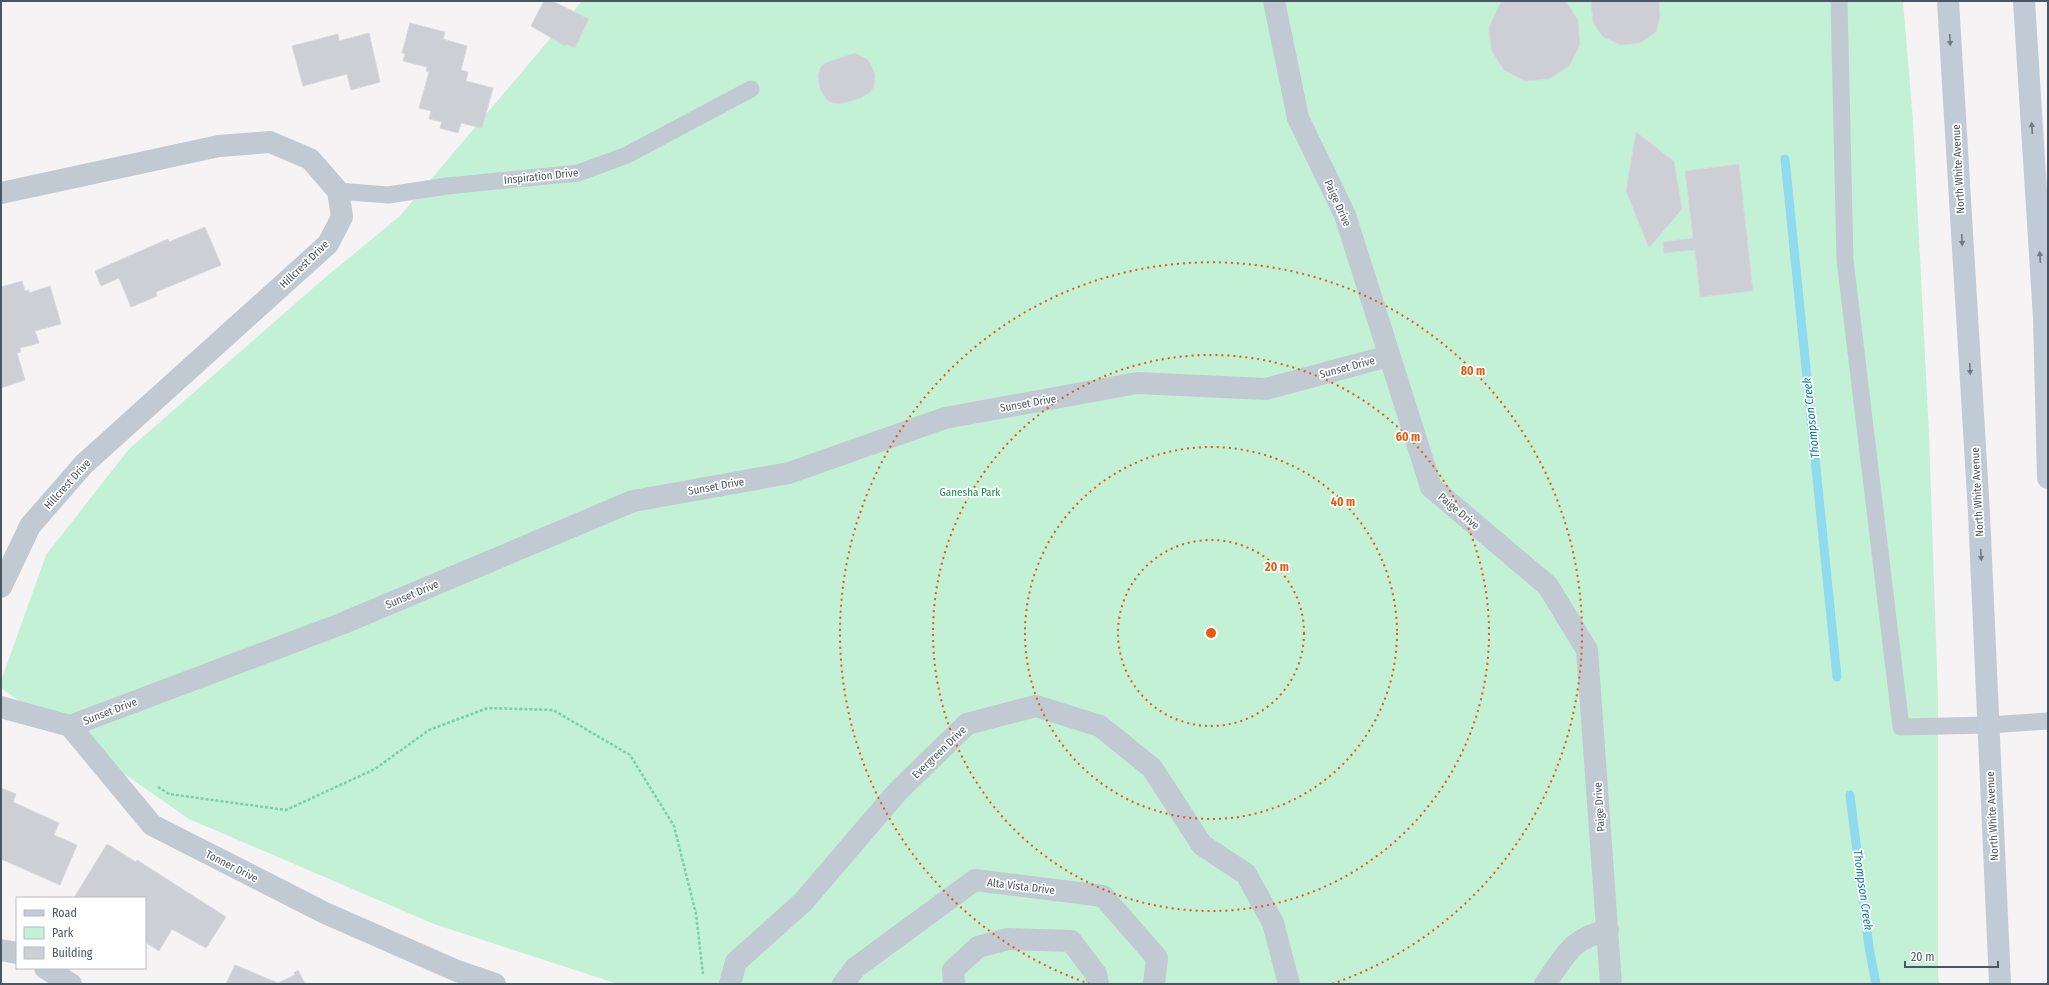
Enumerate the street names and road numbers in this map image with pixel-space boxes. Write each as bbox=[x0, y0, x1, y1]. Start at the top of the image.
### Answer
street label: North White Avenue bbox=[1950, 124, 1967, 214]
street label: Inspiration Drive bbox=[503, 166, 579, 187]
street label: Paige Drive bbox=[1322, 178, 1354, 229]
street label: Hillcrest Drive bbox=[277, 238, 332, 291]
street label: Sunset Drive bbox=[1318, 354, 1376, 381]
street label: Sunset Drive bbox=[999, 392, 1057, 415]
street label: North White Avenue bbox=[1969, 447, 1986, 537]
street label: Hillcrest Drive bbox=[41, 457, 93, 512]
street label: Sunset Drive bbox=[687, 475, 745, 498]
street label: Paige Drive bbox=[1435, 490, 1482, 532]
street label: Sunset Drive bbox=[384, 577, 441, 612]
street label: Sunset Drive bbox=[81, 695, 139, 728]
street label: Evergreen Drive bbox=[910, 723, 969, 781]
street label: North White Avenue bbox=[1984, 771, 2001, 861]
street label: Paige Drive bbox=[1591, 782, 1608, 832]
street label: Tonner Drive bbox=[203, 848, 260, 885]
street label: Alta Vista Drive bbox=[986, 876, 1056, 897]

